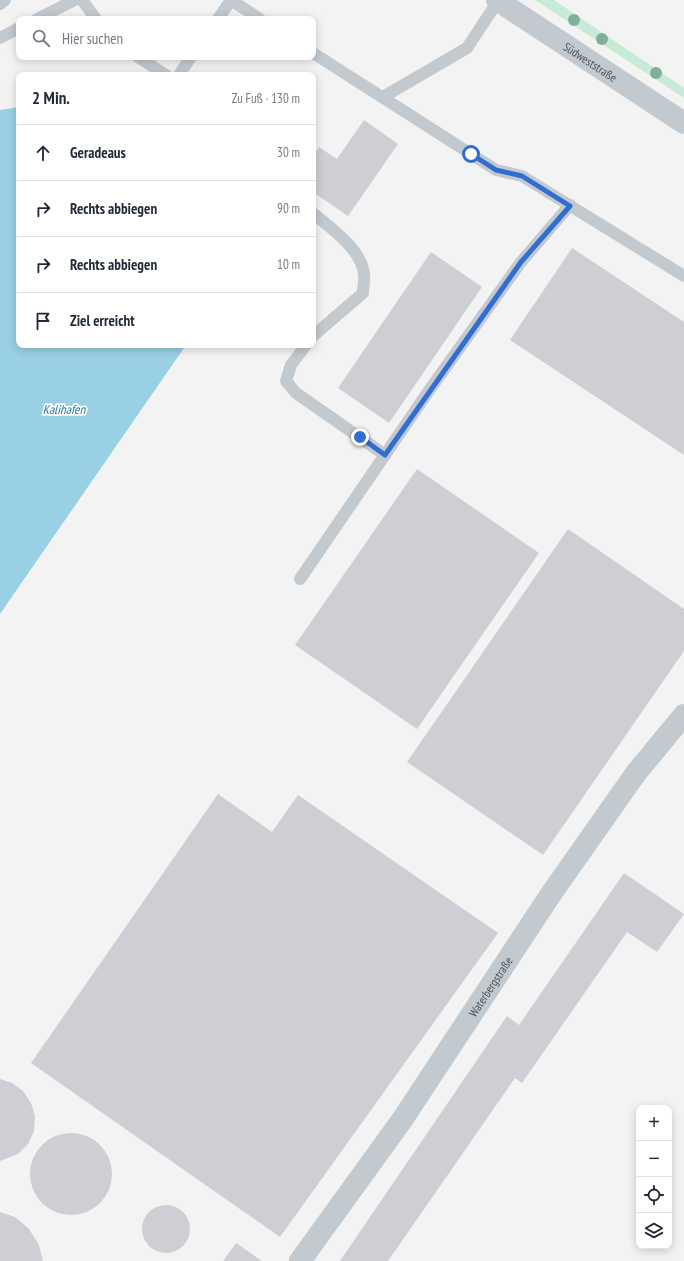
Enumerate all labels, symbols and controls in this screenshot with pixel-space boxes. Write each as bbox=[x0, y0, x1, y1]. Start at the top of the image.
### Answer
search box bbox=[16, 16, 316, 60]
icon: search bbox=[30, 27, 52, 49]
text: Hier suchen bbox=[62, 29, 123, 48]
street label: Südweststraße bbox=[561, 38, 620, 85]
text: 2 Min. bbox=[32, 87, 70, 109]
text: Zu Fuß · 130 m bbox=[232, 90, 300, 107]
icon: ahead bbox=[32, 142, 54, 164]
text: Geradeaus bbox=[70, 143, 126, 162]
text: 30 m bbox=[277, 144, 300, 161]
route start bbox=[462, 145, 480, 163]
icon: right bbox=[32, 198, 54, 220]
text: Rechts abbiegen bbox=[70, 199, 157, 218]
text: 90 m bbox=[277, 200, 300, 217]
icon: right bbox=[32, 254, 54, 276]
text: Rechts abbiegen bbox=[70, 255, 157, 274]
text: 10 m bbox=[277, 256, 300, 273]
icon: arrive bbox=[32, 310, 54, 332]
text: Ziel erreicht bbox=[70, 311, 135, 330]
water label: Kalihafen bbox=[43, 401, 87, 418]
route end bbox=[351, 428, 369, 446]
street label: Waterbergstraße bbox=[465, 954, 515, 1019]
map controls bbox=[636, 1105, 672, 1249]
button: + bbox=[636, 1105, 672, 1141]
button: − bbox=[636, 1141, 672, 1177]
button: locate bbox=[636, 1177, 672, 1213]
button: layers bbox=[636, 1213, 672, 1249]

